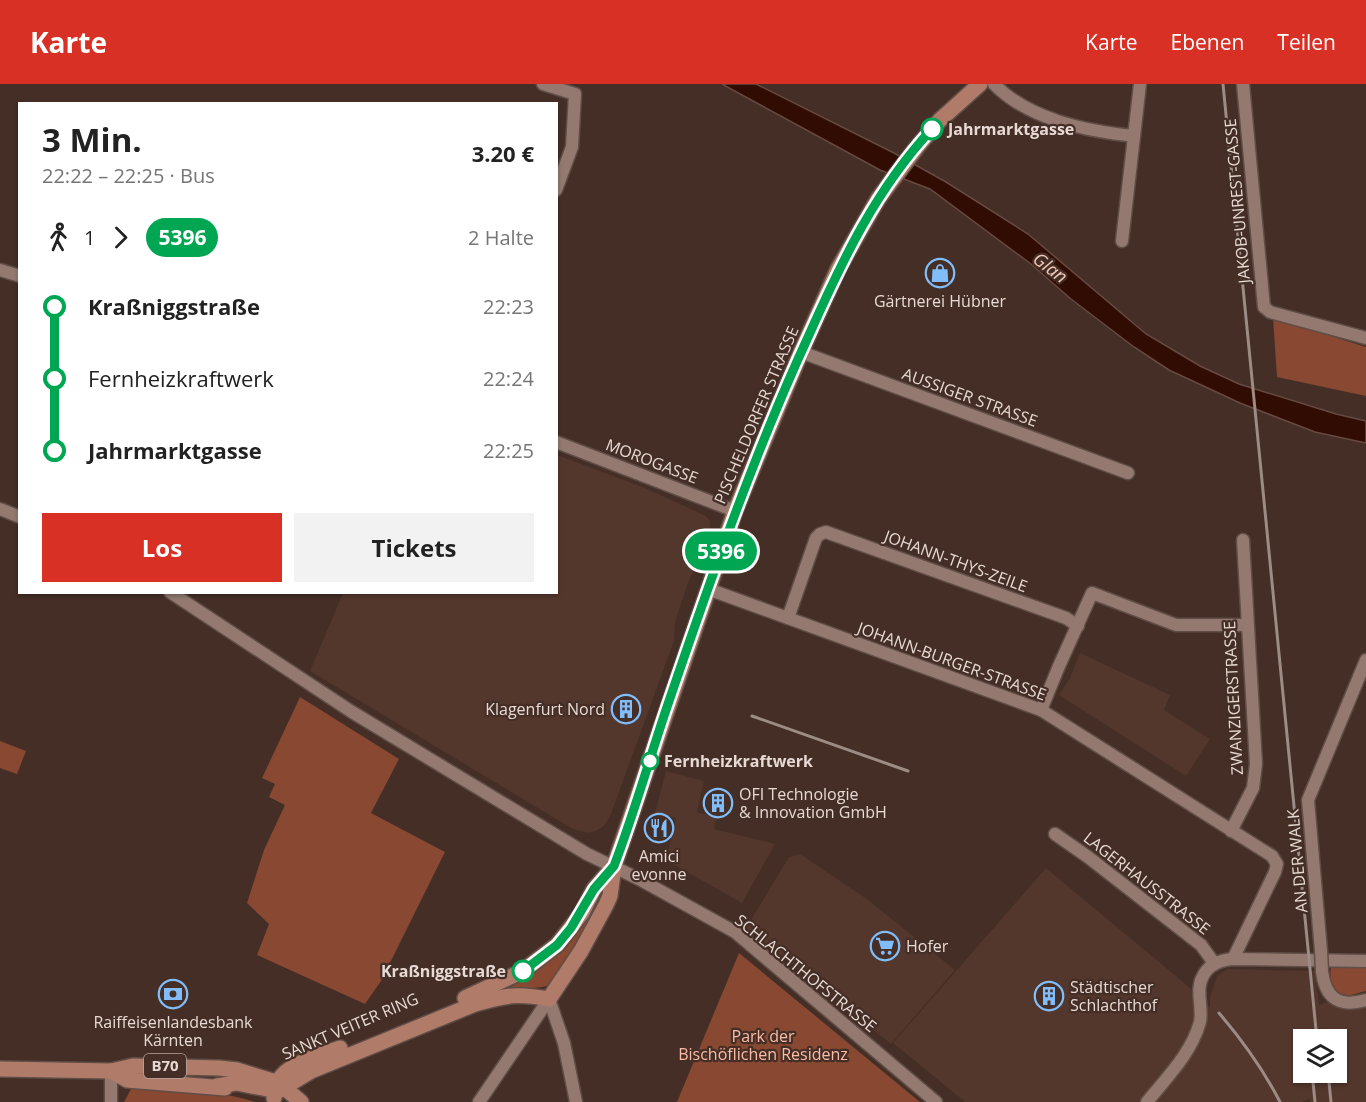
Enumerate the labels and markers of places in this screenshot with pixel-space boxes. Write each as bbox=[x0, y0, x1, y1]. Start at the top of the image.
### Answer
marker: Jahrmarktgasse bbox=[921, 118, 943, 140]
place label: Jahrmarktgasse bbox=[946, 118, 1074, 140]
shop icon: Gärtnerei Hübner bbox=[924, 257, 956, 289]
place label: Gärtnerei Hübner bbox=[874, 290, 1006, 312]
building icon: Klagenfurt Nord bbox=[610, 693, 642, 725]
place label: Klagenfurt Nord bbox=[485, 698, 605, 720]
place label: Fernheizkraftwerk bbox=[664, 750, 813, 772]
marker: Fernheizkraftwerk bbox=[641, 752, 659, 770]
place label: OFI Technologie & Innovation GmbH bbox=[739, 783, 887, 823]
building icon: OFI Technologie & Innovation GmbH bbox=[702, 787, 734, 819]
restaurant icon: Amici evonne bbox=[643, 812, 675, 844]
place label: Amici evonne bbox=[631, 845, 687, 885]
supermarket icon: Hofer bbox=[869, 930, 901, 962]
place label: Hofer bbox=[906, 935, 949, 957]
place label: Kraßniggstraße bbox=[381, 960, 506, 982]
marker: Kraßniggstraße bbox=[512, 960, 534, 982]
place label: Städtischer Schlachthof bbox=[1070, 976, 1159, 1016]
bank icon: Raiffeisenlandesbank Kärnten bbox=[157, 978, 189, 1010]
building icon: Städtischer Schlachthof bbox=[1033, 980, 1065, 1012]
place label: Raiffeisenlandesbank Kärnten bbox=[93, 1011, 253, 1051]

